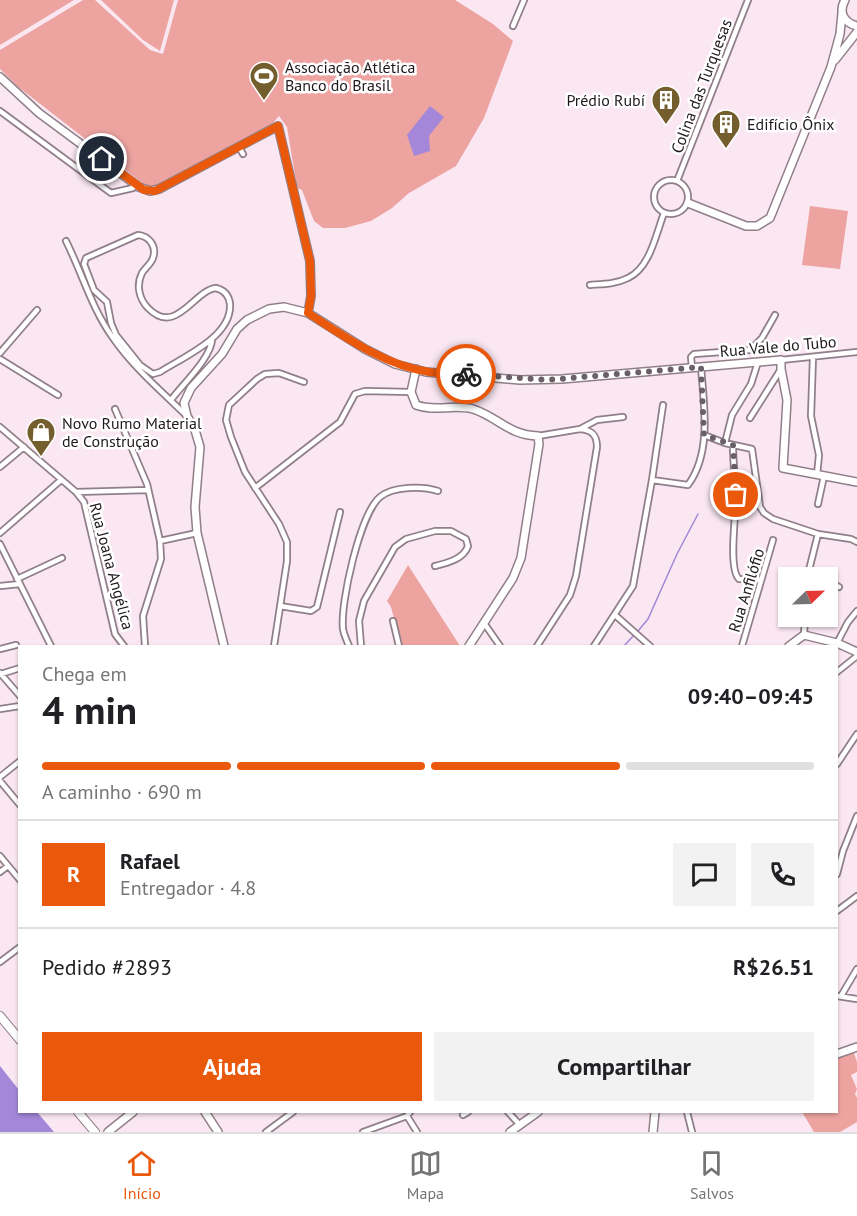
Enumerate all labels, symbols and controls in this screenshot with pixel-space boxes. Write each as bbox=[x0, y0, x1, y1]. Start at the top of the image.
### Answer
street label: Colina das Turquesas bbox=[666, 16, 736, 156]
place label: Associação Atlética Banco do Brasil bbox=[285, 57, 416, 95]
sports icon: Associação Atlética Banco do Brasil bbox=[248, 60, 280, 102]
building icon: Prédio Rubí bbox=[650, 84, 682, 126]
place label: Prédio Rubí bbox=[566, 90, 645, 110]
building icon: Edifício Ônix bbox=[710, 108, 742, 150]
place label: Edifício Ônix bbox=[747, 114, 834, 134]
pin bbox=[76, 133, 127, 184]
icon: home bbox=[85, 142, 118, 175]
street label: Rua Vale do Tubo bbox=[719, 331, 837, 361]
courier bbox=[436, 344, 496, 404]
icon: bike bbox=[450, 358, 483, 391]
place label: Novo Rumo Material de Construção bbox=[62, 413, 202, 451]
shop icon: Novo Rumo Material de Construção bbox=[25, 416, 57, 458]
pin bbox=[710, 469, 761, 520]
icon: bag bbox=[719, 478, 752, 511]
street label: Rua Joana Angélica bbox=[85, 500, 139, 632]
street label: Rua Anfilófio bbox=[724, 546, 768, 634]
north arrow bbox=[778, 567, 838, 627]
map controls bbox=[778, 567, 838, 627]
text: Chega em bbox=[42, 661, 127, 687]
text: 09:40–09:45 bbox=[688, 682, 814, 710]
text: 4 min bbox=[42, 684, 137, 735]
text: A caminho · 690 m bbox=[42, 779, 202, 805]
button: chat bbox=[673, 843, 736, 906]
button: phone bbox=[751, 843, 814, 906]
text: Rafael bbox=[120, 847, 180, 875]
text: R bbox=[67, 860, 80, 888]
text: Entregador · 4.8 bbox=[120, 875, 256, 901]
text: Pedido #2893 bbox=[42, 953, 172, 981]
text: R$26.51 bbox=[733, 953, 814, 981]
button: Ajuda bbox=[42, 1032, 422, 1101]
button: Compartilhar bbox=[434, 1032, 814, 1101]
tab: Início bbox=[123, 1147, 161, 1203]
tab: Mapa bbox=[407, 1147, 444, 1203]
tab: Salvos bbox=[690, 1147, 734, 1203]

